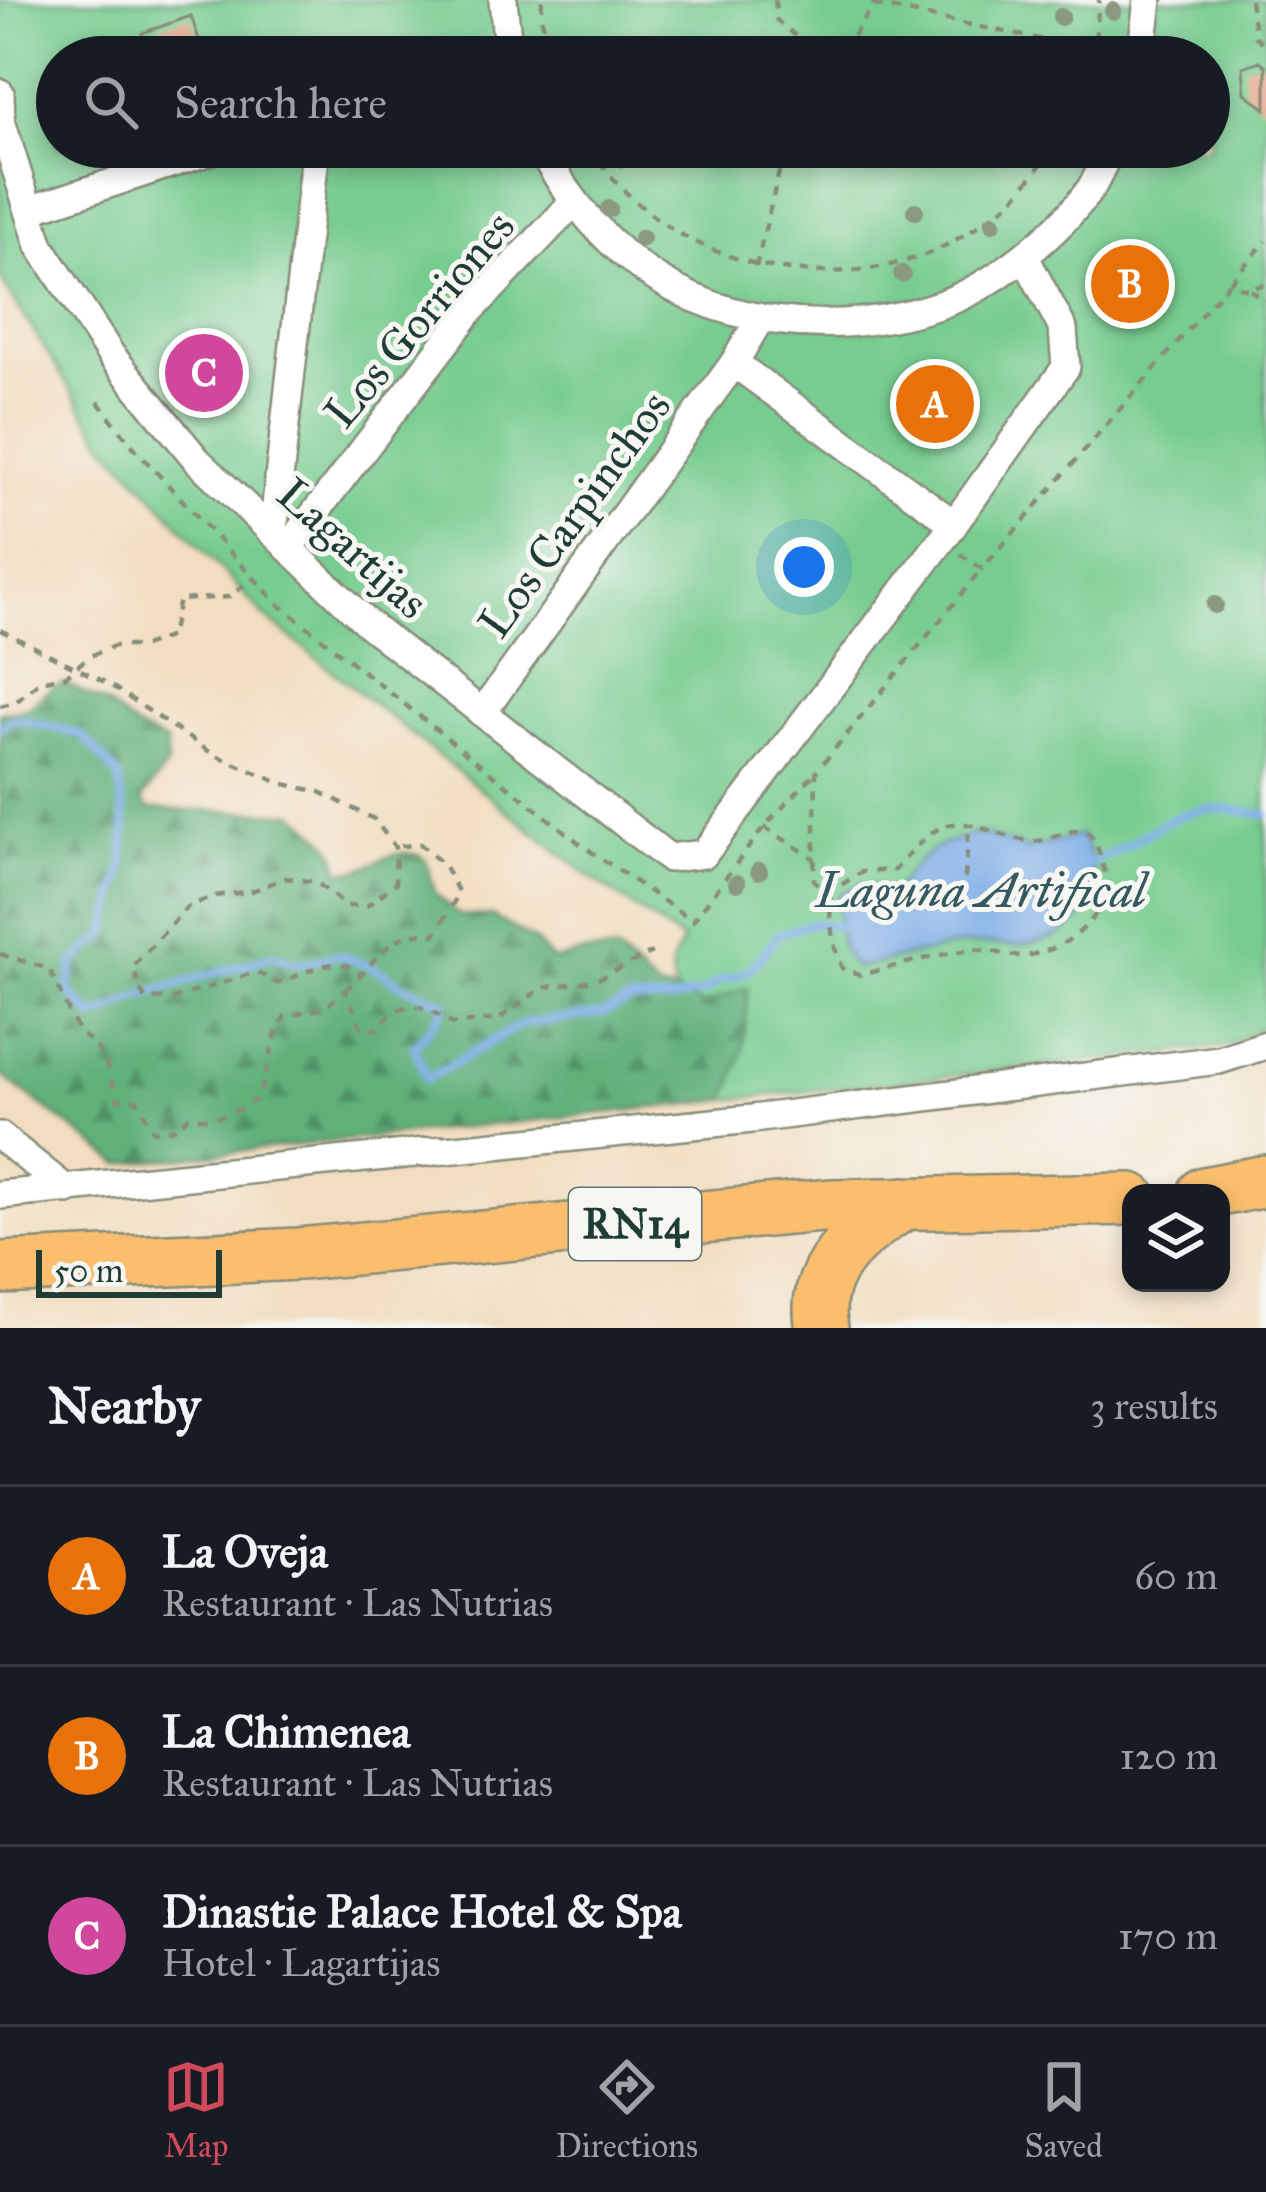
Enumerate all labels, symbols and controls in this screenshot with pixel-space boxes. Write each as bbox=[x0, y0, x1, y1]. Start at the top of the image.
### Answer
search box bbox=[36, 36, 1230, 168]
icon: search bbox=[78, 69, 144, 135]
text: Search here bbox=[174, 75, 387, 130]
street label: Los Gorriones bbox=[312, 199, 526, 439]
pin: B bbox=[1091, 239, 1169, 329]
pin: C bbox=[165, 328, 243, 418]
pin: A bbox=[896, 359, 974, 449]
street label: Los Carpinchos bbox=[466, 380, 682, 648]
street label: Lagartijas bbox=[266, 466, 440, 630]
your location bbox=[774, 537, 834, 597]
water label: Laguna Artifical bbox=[814, 861, 1150, 921]
map controls bbox=[1122, 1184, 1230, 1292]
button: layers bbox=[1122, 1184, 1230, 1292]
road number: RN14 bbox=[569, 1188, 701, 1260]
scale bar bbox=[36, 1244, 222, 1297]
text: 50 m bbox=[54, 1251, 123, 1291]
text: Nearby bbox=[48, 1375, 200, 1437]
text: 3 results bbox=[1090, 1382, 1218, 1430]
text: La Oveja bbox=[162, 1524, 328, 1579]
text: A bbox=[74, 1552, 100, 1600]
text: 60 m bbox=[1134, 1552, 1218, 1600]
text: Restaurant · Las Nutrias bbox=[162, 1579, 553, 1627]
text: La Chimenea bbox=[162, 1704, 411, 1759]
text: B bbox=[74, 1732, 100, 1780]
text: 120 m bbox=[1119, 1732, 1218, 1780]
text: Restaurant · Las Nutrias bbox=[162, 1759, 553, 1807]
text: Dinastie Palace Hotel & Spa bbox=[162, 1884, 682, 1939]
text: C bbox=[74, 1912, 100, 1960]
text: 170 m bbox=[1118, 1912, 1218, 1960]
text: Hotel · Lagartijas bbox=[162, 1939, 440, 1987]
tab: Map bbox=[163, 2054, 229, 2166]
tab: Directions bbox=[556, 2054, 698, 2166]
tab: Saved bbox=[1024, 2054, 1103, 2166]

